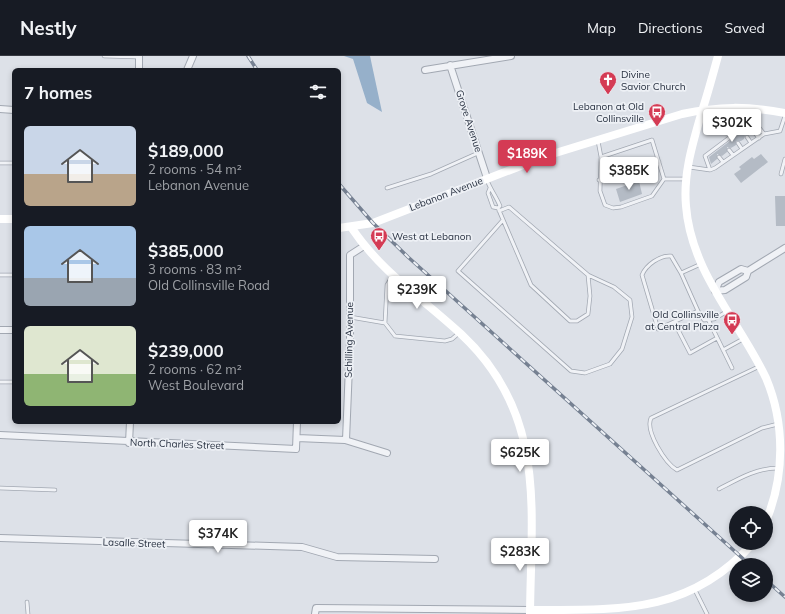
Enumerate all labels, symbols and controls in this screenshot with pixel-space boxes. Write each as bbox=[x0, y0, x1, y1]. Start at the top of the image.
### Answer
text: Nestly bbox=[20, 16, 77, 40]
text: Map bbox=[587, 19, 616, 37]
text: Directions bbox=[638, 19, 703, 37]
text: Saved bbox=[725, 19, 765, 37]
place label: Divine Savior Church bbox=[621, 68, 686, 93]
church icon: Divine Savior Church bbox=[598, 70, 618, 95]
icon: filters bbox=[307, 81, 329, 103]
text: 7 homes bbox=[24, 82, 92, 103]
street label: Grove Avenue bbox=[453, 88, 485, 154]
place label: Lebanon at Old Collinsville bbox=[573, 100, 644, 125]
bus stop icon: Lebanon at Old Collinsville bbox=[647, 102, 667, 127]
pin: $302K bbox=[704, 109, 760, 143]
text: $302K bbox=[712, 114, 752, 130]
text: $189,000 bbox=[148, 140, 224, 161]
pin: $189K bbox=[499, 140, 555, 174]
icon: home bbox=[56, 142, 104, 190]
text: $189K bbox=[507, 145, 547, 161]
pin: $385K bbox=[601, 157, 657, 191]
text: 2 rooms · 54 m² bbox=[148, 161, 242, 177]
text: $385K bbox=[609, 162, 649, 178]
street label: Lebanon Avenue bbox=[407, 174, 485, 214]
text: Lebanon Avenue bbox=[148, 177, 249, 193]
bus stop icon: West at Lebanon bbox=[369, 226, 389, 251]
place label: West at Lebanon bbox=[392, 230, 472, 243]
text: $385,000 bbox=[148, 240, 224, 261]
icon: home bbox=[56, 242, 104, 290]
text: 3 rooms · 83 m² bbox=[148, 261, 242, 277]
pin: $239K bbox=[389, 276, 445, 310]
text: Old Collinsville Road bbox=[148, 277, 270, 293]
text: $239K bbox=[397, 281, 437, 297]
street label: Schilling Avenue bbox=[342, 302, 356, 378]
place label: Old Collinsville at Central Plaza bbox=[645, 308, 719, 333]
bus stop icon: Old Collinsville at Central Plaza bbox=[722, 310, 742, 335]
text: $239,000 bbox=[148, 340, 224, 361]
icon: home bbox=[56, 342, 104, 390]
text: 2 rooms · 62 m² bbox=[148, 361, 242, 377]
text: West Boulevard bbox=[148, 377, 244, 393]
street label: North Charles Street bbox=[130, 436, 225, 452]
pin: $625K bbox=[492, 439, 548, 473]
text: $625K bbox=[500, 444, 540, 460]
map controls bbox=[729, 506, 773, 602]
button: locate bbox=[729, 506, 773, 550]
pin: $374K bbox=[190, 520, 246, 554]
text: $374K bbox=[198, 525, 238, 541]
street label: Lasalle Street bbox=[102, 535, 166, 551]
pin: $283K bbox=[492, 538, 548, 572]
text: $283K bbox=[500, 543, 540, 559]
button: layers bbox=[729, 558, 773, 602]

